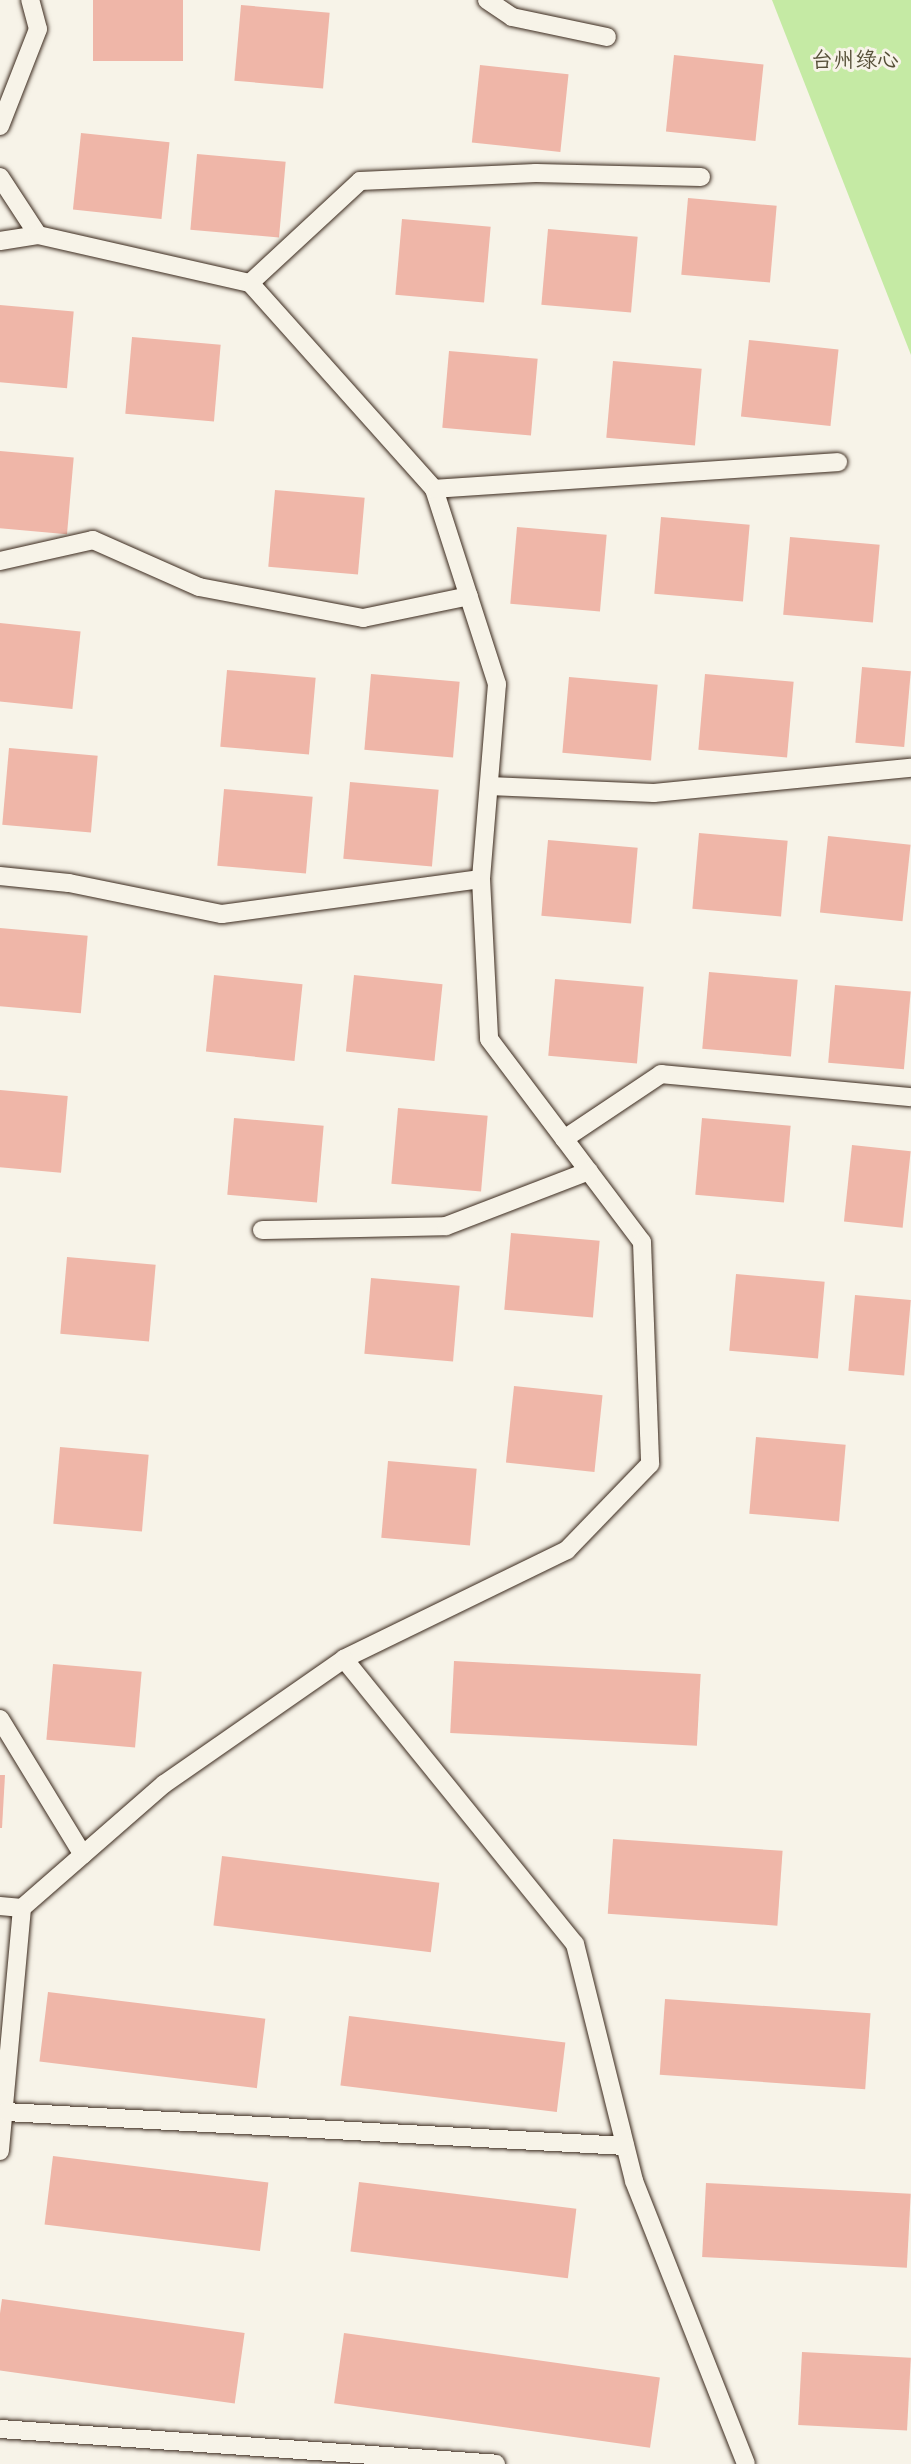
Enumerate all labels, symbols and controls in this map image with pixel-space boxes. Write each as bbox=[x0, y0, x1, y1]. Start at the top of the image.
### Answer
park label: 台州绿心 bbox=[811, 45, 899, 71]

